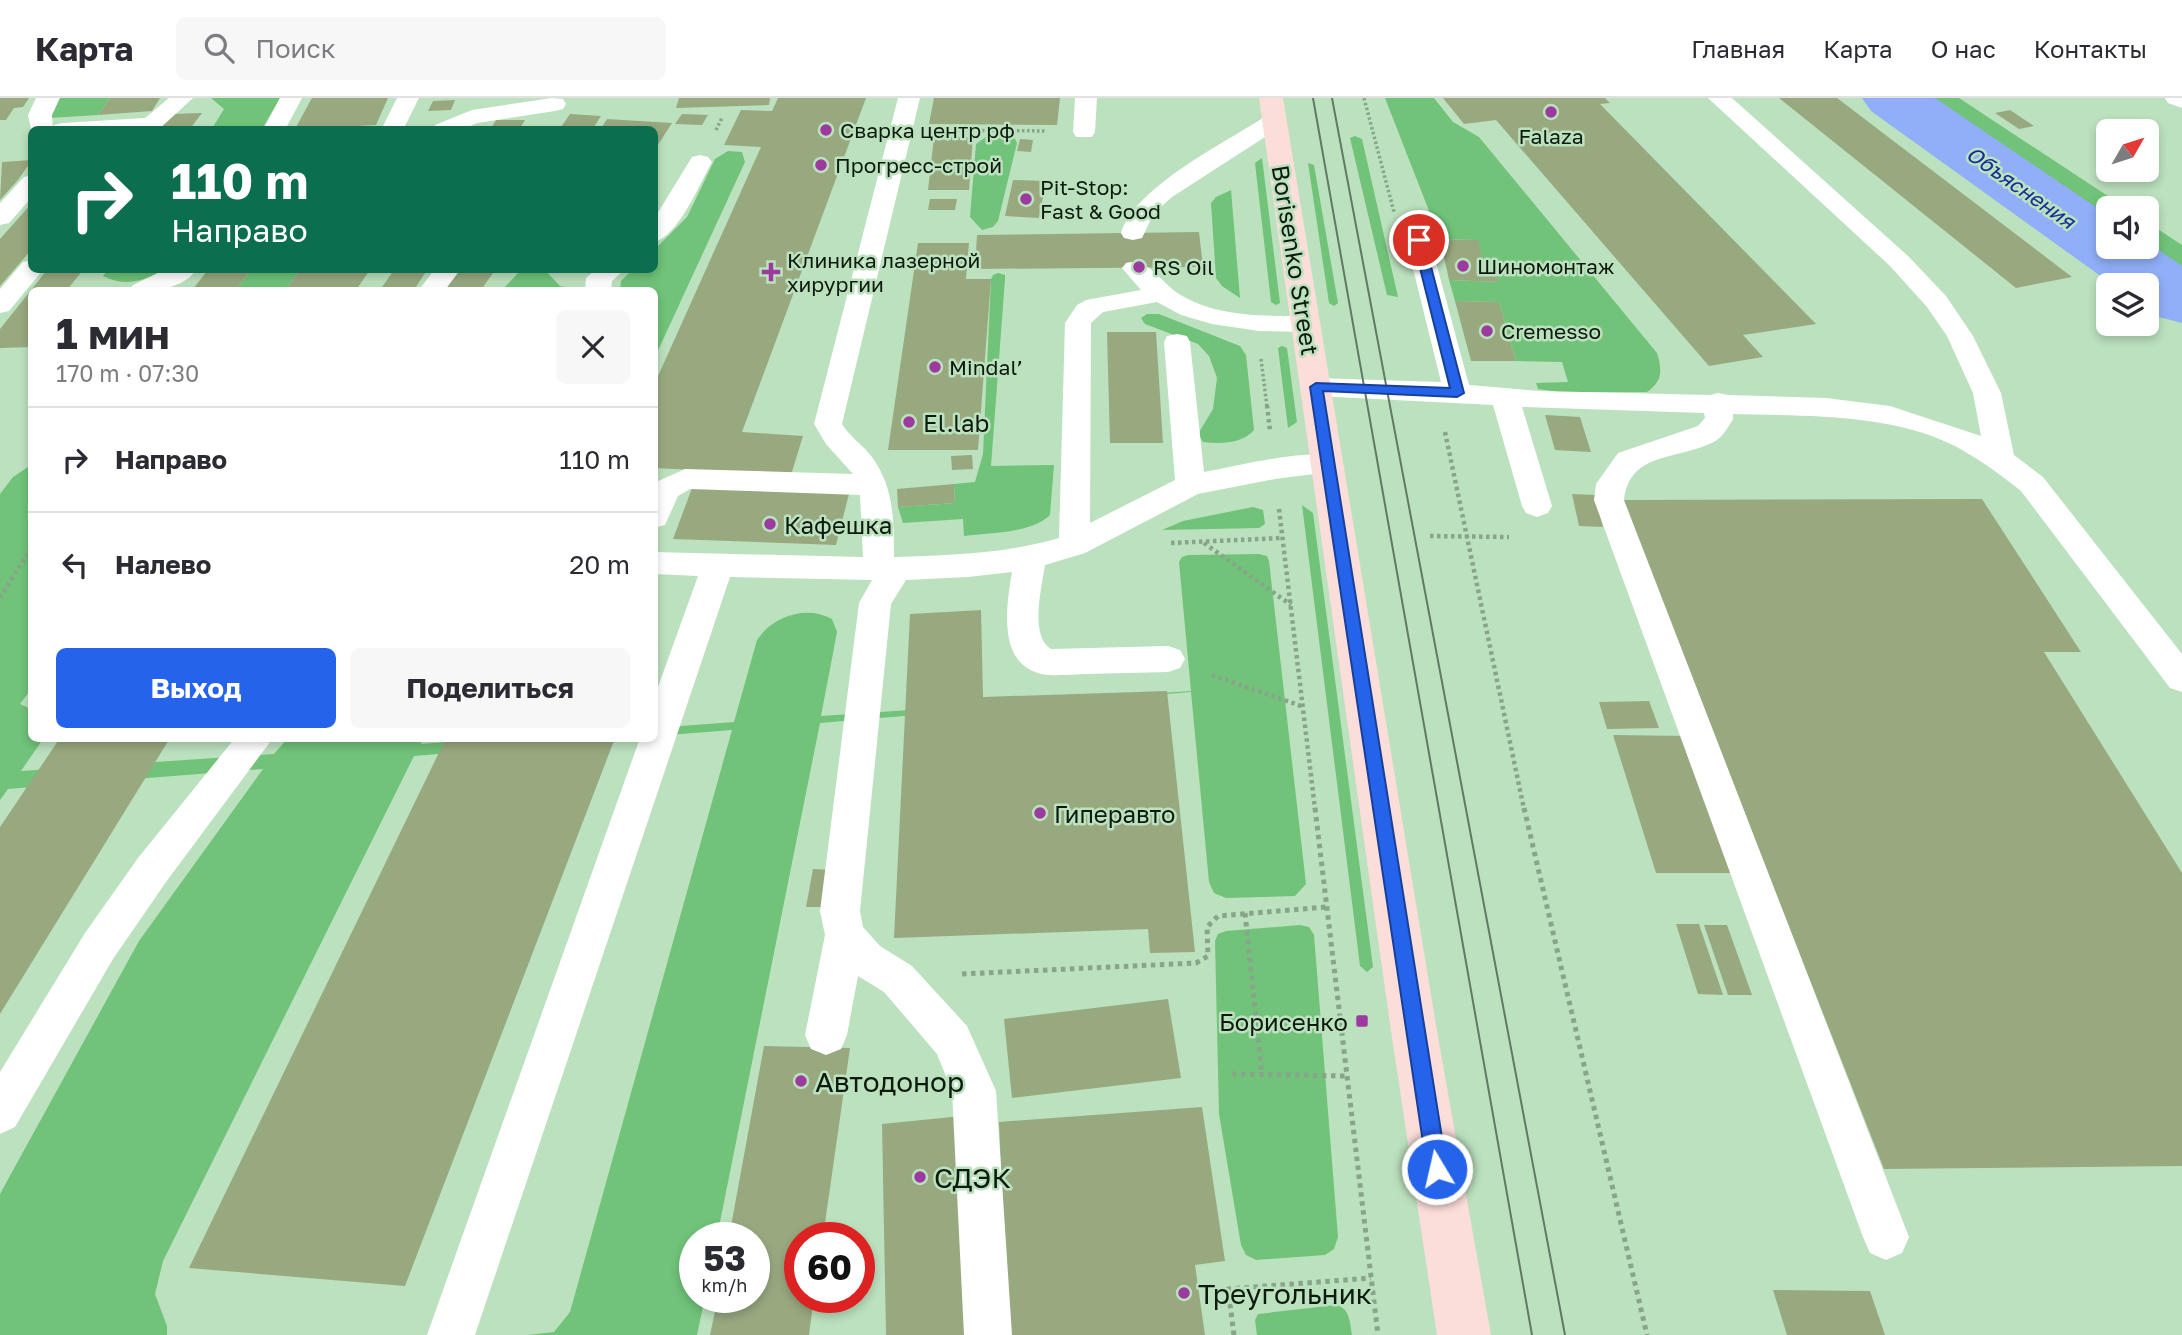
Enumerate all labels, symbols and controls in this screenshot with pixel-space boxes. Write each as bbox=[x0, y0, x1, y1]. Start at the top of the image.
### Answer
search box bbox=[176, 17, 666, 80]
text: Карта bbox=[35, 29, 134, 68]
icon: search bbox=[200, 29, 238, 67]
text: Поиск bbox=[256, 33, 336, 64]
text: Главная bbox=[1691, 34, 1785, 63]
text: Карта bbox=[1823, 34, 1893, 63]
text: О нас bbox=[1931, 34, 1996, 63]
text: Контакты bbox=[2034, 34, 2147, 63]
marker: Falaza bbox=[1543, 104, 1559, 120]
place label: Сварка центр рф bbox=[840, 117, 1015, 143]
north arrow bbox=[2096, 119, 2160, 182]
map controls bbox=[2096, 119, 2159, 336]
marker: Сварка центр рф bbox=[818, 122, 834, 138]
place label: Falaza bbox=[1518, 123, 1584, 149]
water label: Объяснения bbox=[1962, 140, 2082, 235]
text: 110 m bbox=[171, 151, 308, 210]
place label: Прогресс-строй bbox=[835, 152, 1002, 178]
icon: right bbox=[56, 154, 147, 245]
marker: Прогресс-строй bbox=[813, 157, 829, 173]
street label: Borisenko Street bbox=[1267, 163, 1325, 357]
place label: Pit-Stop: Fast & Good bbox=[1040, 174, 1161, 224]
marker: Pit-Stop: Fast & Good bbox=[1018, 191, 1034, 207]
button: sound bbox=[2096, 196, 2159, 259]
pin bbox=[1389, 210, 1449, 270]
text: Направо bbox=[171, 211, 308, 249]
icon: arrive bbox=[1400, 221, 1438, 259]
place label: Клиника лазерной хирургии bbox=[787, 247, 980, 297]
place label: Шиномонтаж bbox=[1477, 253, 1615, 279]
place label: RS Oil bbox=[1153, 254, 1214, 280]
marker: Шиномонтаж bbox=[1455, 258, 1471, 274]
marker: RS Oil bbox=[1131, 259, 1147, 275]
marker: Клиника лазерной хирургии bbox=[761, 262, 781, 282]
button: layers bbox=[2096, 273, 2159, 336]
text: 1 мин bbox=[56, 308, 170, 358]
button: close bbox=[556, 310, 630, 384]
place label: Cremesso bbox=[1501, 318, 1601, 344]
marker: Cremesso bbox=[1479, 323, 1495, 339]
place label: Mindal’ bbox=[949, 354, 1023, 380]
text: 170 m · 07:30 bbox=[56, 359, 199, 387]
marker: Mindal’ bbox=[927, 359, 943, 375]
place label: El.lab bbox=[923, 408, 989, 437]
marker: El.lab bbox=[901, 414, 917, 430]
icon: right bbox=[56, 441, 94, 479]
text: Направо bbox=[115, 444, 227, 475]
text: 110 m bbox=[559, 444, 630, 475]
place label: Кафешка bbox=[784, 510, 892, 539]
marker: Кафешка bbox=[762, 516, 778, 532]
icon: left bbox=[56, 546, 94, 584]
text: Налево bbox=[115, 549, 211, 580]
text: 20 m bbox=[569, 549, 630, 580]
button: Выход bbox=[56, 648, 336, 728]
button: Поделиться bbox=[350, 648, 630, 728]
place label: Гиперавто bbox=[1054, 799, 1175, 828]
marker: Гиперавто bbox=[1032, 805, 1048, 821]
place label: Борисенко bbox=[1219, 1007, 1348, 1036]
marker: Борисенко bbox=[1354, 1013, 1370, 1029]
place label: Автодонор bbox=[815, 1065, 964, 1098]
marker: Автодонор bbox=[793, 1073, 809, 1089]
position arrow bbox=[1400, 1132, 1474, 1206]
place label: СДЭК bbox=[934, 1161, 1011, 1194]
marker: СДЭК bbox=[912, 1169, 928, 1185]
speed limit sign: 60 bbox=[784, 1222, 875, 1313]
text: 53 bbox=[703, 1237, 746, 1279]
text: km/h bbox=[702, 1274, 747, 1296]
place label: Треугольник bbox=[1198, 1277, 1372, 1310]
marker: Треугольник bbox=[1176, 1285, 1192, 1301]

